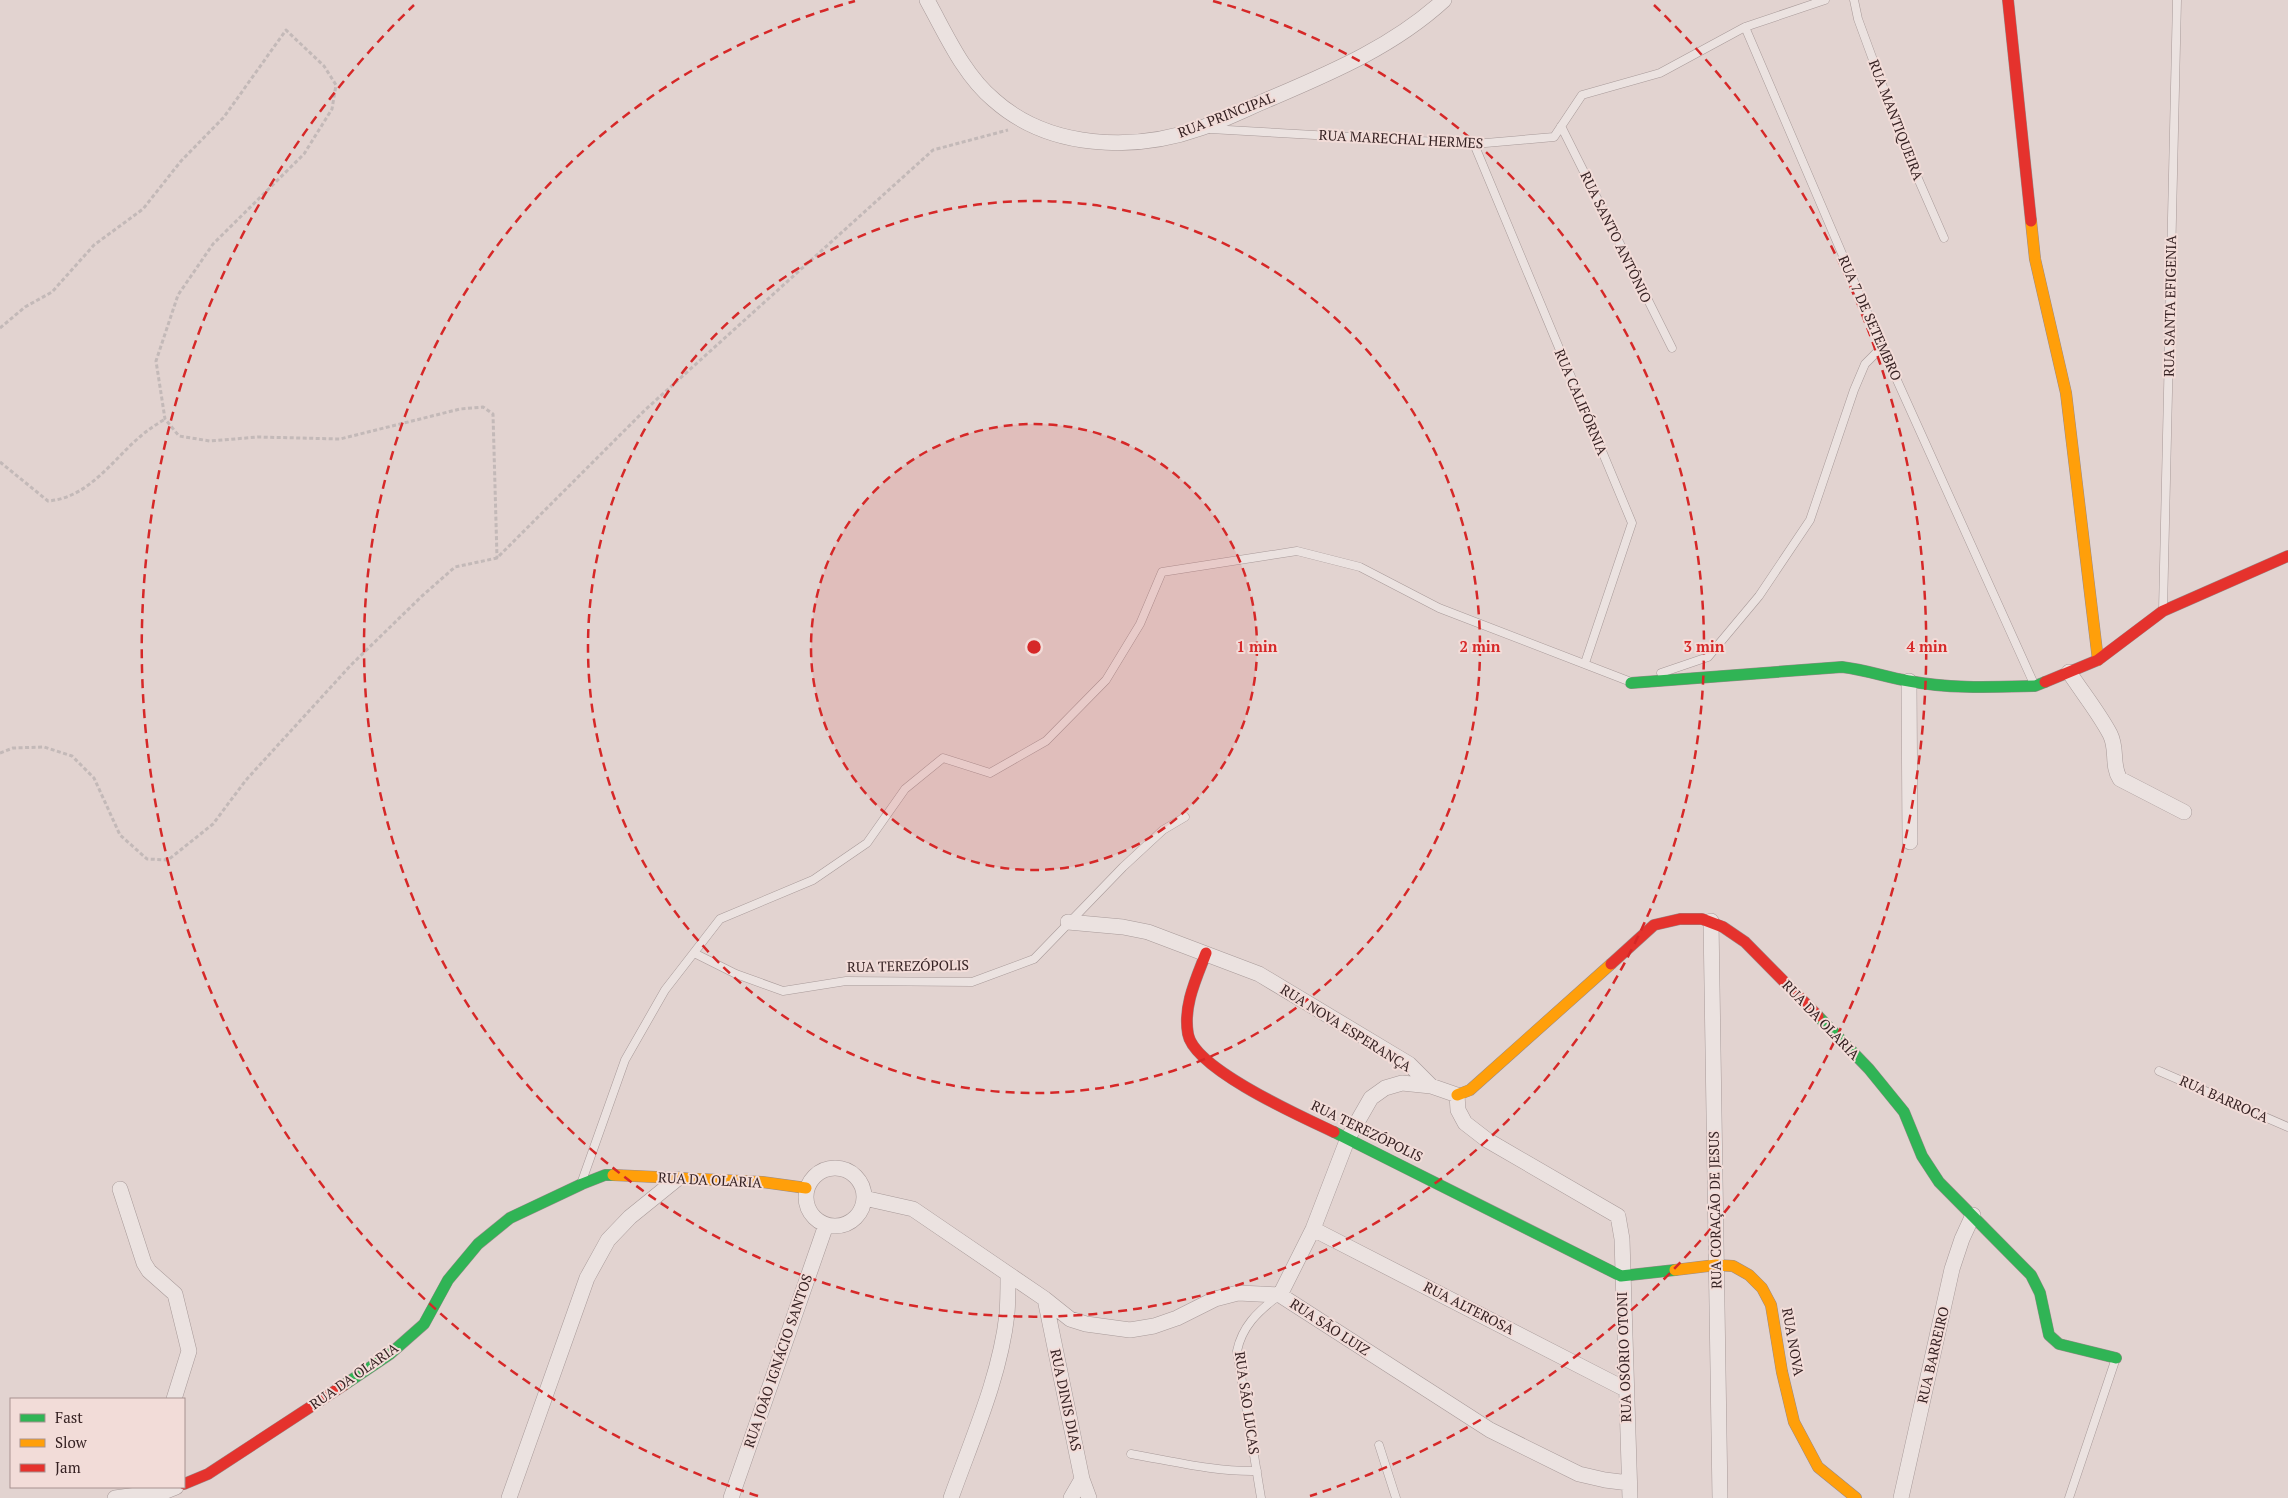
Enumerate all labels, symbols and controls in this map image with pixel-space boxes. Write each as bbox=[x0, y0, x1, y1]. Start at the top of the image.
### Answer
street label: RUA MANTIQUEIRA bbox=[1865, 57, 1928, 183]
street label: RUA PRINCIPAL bbox=[1175, 87, 1277, 142]
street label: RUA MARECHAL HERMES bbox=[1318, 125, 1484, 152]
street label: RUA SANTO ANTÔNIO bbox=[1576, 168, 1657, 306]
street label: RUA SANTA EFIGENIA bbox=[2159, 235, 2180, 377]
street label: RUA 7 DE SETEMBRO bbox=[1834, 252, 1907, 384]
street label: RUA CALIFÓRNIA bbox=[1551, 346, 1613, 458]
text: 1 min bbox=[1236, 636, 1278, 656]
text: 2 min bbox=[1459, 636, 1501, 656]
text: 3 min bbox=[1683, 636, 1725, 656]
text: 4 min bbox=[1906, 636, 1948, 656]
centre of rings bbox=[1025, 638, 1043, 656]
street label: RUA TEREZÓPOLIS bbox=[847, 955, 969, 976]
street label: RUA DA OLARIA bbox=[1778, 976, 1865, 1064]
street label: RUA NOVA ESPERANÇA bbox=[1277, 980, 1416, 1076]
street label: RUA BARROCA bbox=[2177, 1071, 2272, 1127]
street label: RUA TEREZÓPOLIS bbox=[1308, 1095, 1426, 1166]
street label: RUA CORAÇÃO DE JESUS bbox=[1704, 1131, 1725, 1289]
street label: RUA DA OLARIA bbox=[658, 1167, 763, 1192]
street label: RUA JOÃO IGNÁCIO SANTOS bbox=[739, 1271, 816, 1450]
street label: RUA ALTEROSA bbox=[1421, 1277, 1518, 1339]
street label: RUA OSÓRIO OTONI bbox=[1612, 1291, 1635, 1423]
street label: RUA SÃO LUIZ bbox=[1287, 1294, 1374, 1360]
street label: RUA BARREIRO bbox=[1912, 1305, 1953, 1405]
street label: RUA NOVA bbox=[1778, 1306, 1809, 1378]
street label: RUA DA OLARIA bbox=[306, 1338, 402, 1413]
street label: RUA DINIS DIAS bbox=[1046, 1347, 1087, 1453]
street label: RUA SÃO LUCAS bbox=[1231, 1350, 1264, 1456]
legend bbox=[10, 1398, 185, 1488]
text: Fast bbox=[55, 1407, 83, 1427]
text: Slow bbox=[55, 1432, 88, 1452]
text: Jam bbox=[55, 1457, 81, 1477]

